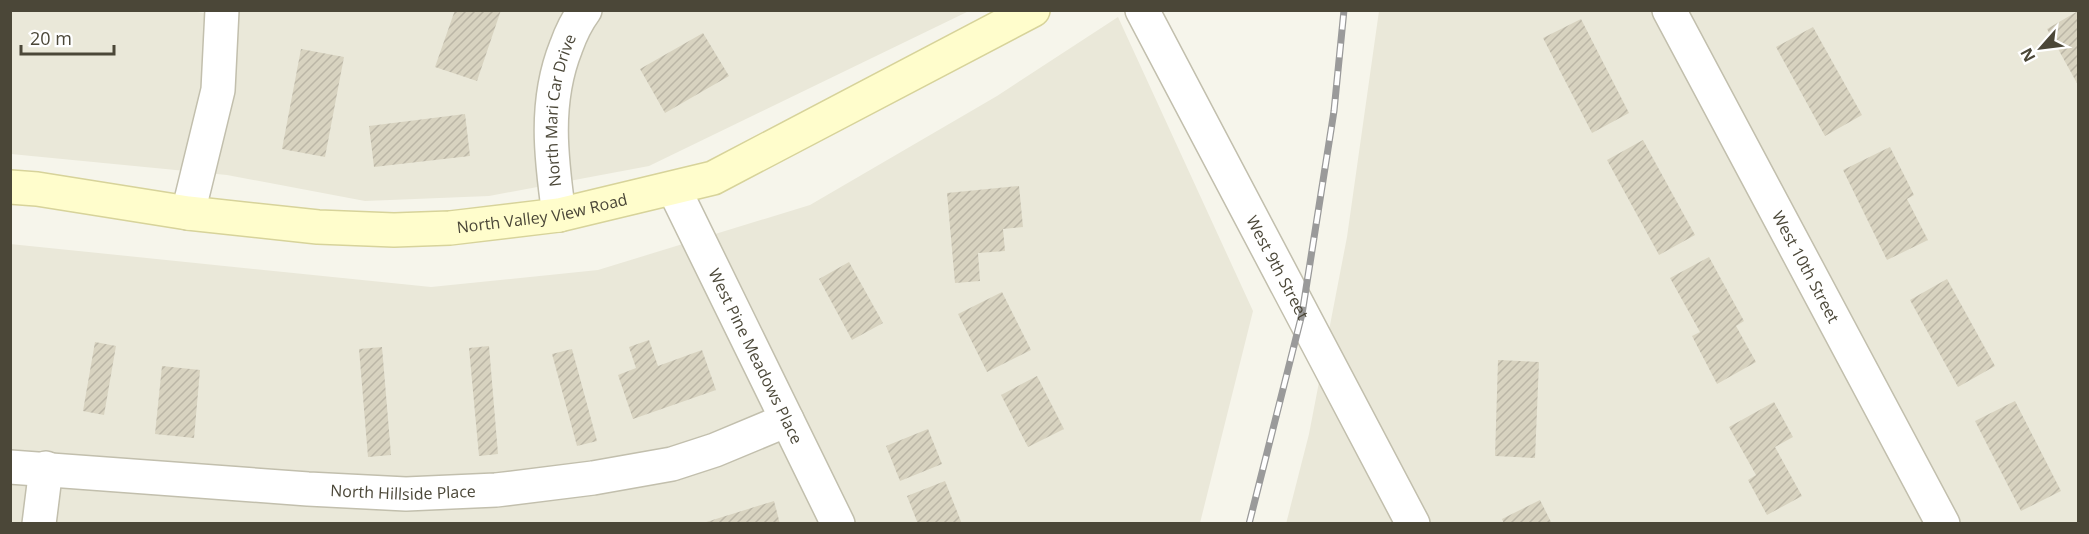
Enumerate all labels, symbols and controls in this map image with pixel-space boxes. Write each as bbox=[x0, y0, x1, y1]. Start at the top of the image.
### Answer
scale bar bbox=[21, 18, 114, 56]
north arrow bbox=[2011, 18, 2071, 78]
text: 20 m bbox=[30, 26, 72, 50]
street label: North Mari Car Drive bbox=[540, 31, 581, 188]
text: N bbox=[2015, 44, 2041, 66]
street label: North Valley View Road bbox=[455, 188, 630, 238]
street label: West 10th Street bbox=[1767, 207, 1845, 327]
street label: West 9th Street bbox=[1241, 212, 1314, 324]
street label: West Pine Meadows Place bbox=[703, 265, 808, 448]
street label: North Hillside Place bbox=[330, 479, 476, 505]

